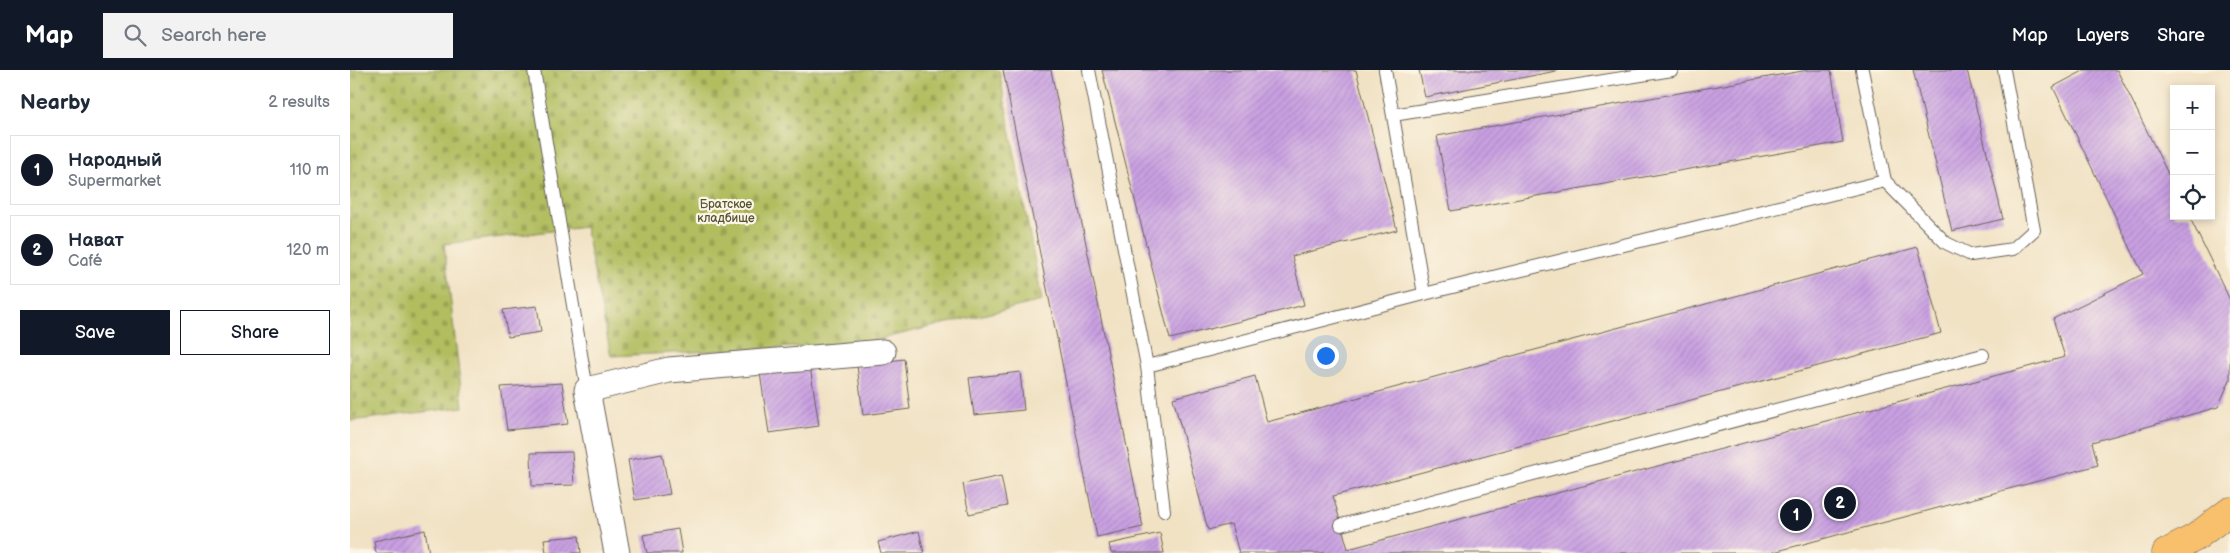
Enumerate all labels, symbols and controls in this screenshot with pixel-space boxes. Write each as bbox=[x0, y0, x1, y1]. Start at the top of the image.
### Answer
search box bbox=[103, 13, 453, 58]
text: Map bbox=[25, 21, 73, 50]
icon: search bbox=[121, 21, 149, 49]
text: Search here bbox=[161, 24, 267, 47]
text: Map bbox=[2012, 25, 2048, 46]
text: Layers bbox=[2076, 25, 2129, 46]
text: Share bbox=[2157, 25, 2205, 46]
map controls bbox=[2170, 85, 2215, 220]
button: + bbox=[2170, 85, 2215, 130]
text: Nearby bbox=[20, 90, 90, 115]
text: 2 results bbox=[268, 93, 330, 112]
button: − bbox=[2170, 130, 2215, 175]
text: Народный bbox=[68, 149, 162, 172]
text: 1 bbox=[34, 161, 40, 180]
text: 110 m bbox=[290, 161, 329, 180]
text: Supermarket bbox=[68, 172, 161, 191]
button: locate bbox=[2170, 175, 2215, 220]
park label: Братское кладбище bbox=[697, 197, 755, 226]
text: Нават bbox=[68, 229, 124, 252]
text: 2 bbox=[32, 241, 42, 260]
text: 120 m bbox=[286, 241, 329, 260]
text: Café bbox=[68, 252, 102, 271]
button: Save bbox=[20, 310, 170, 355]
button: Share bbox=[180, 310, 330, 355]
your location bbox=[1313, 343, 1339, 369]
pin: 2 bbox=[1824, 484, 1856, 522]
pin: 1 bbox=[1780, 496, 1812, 534]

